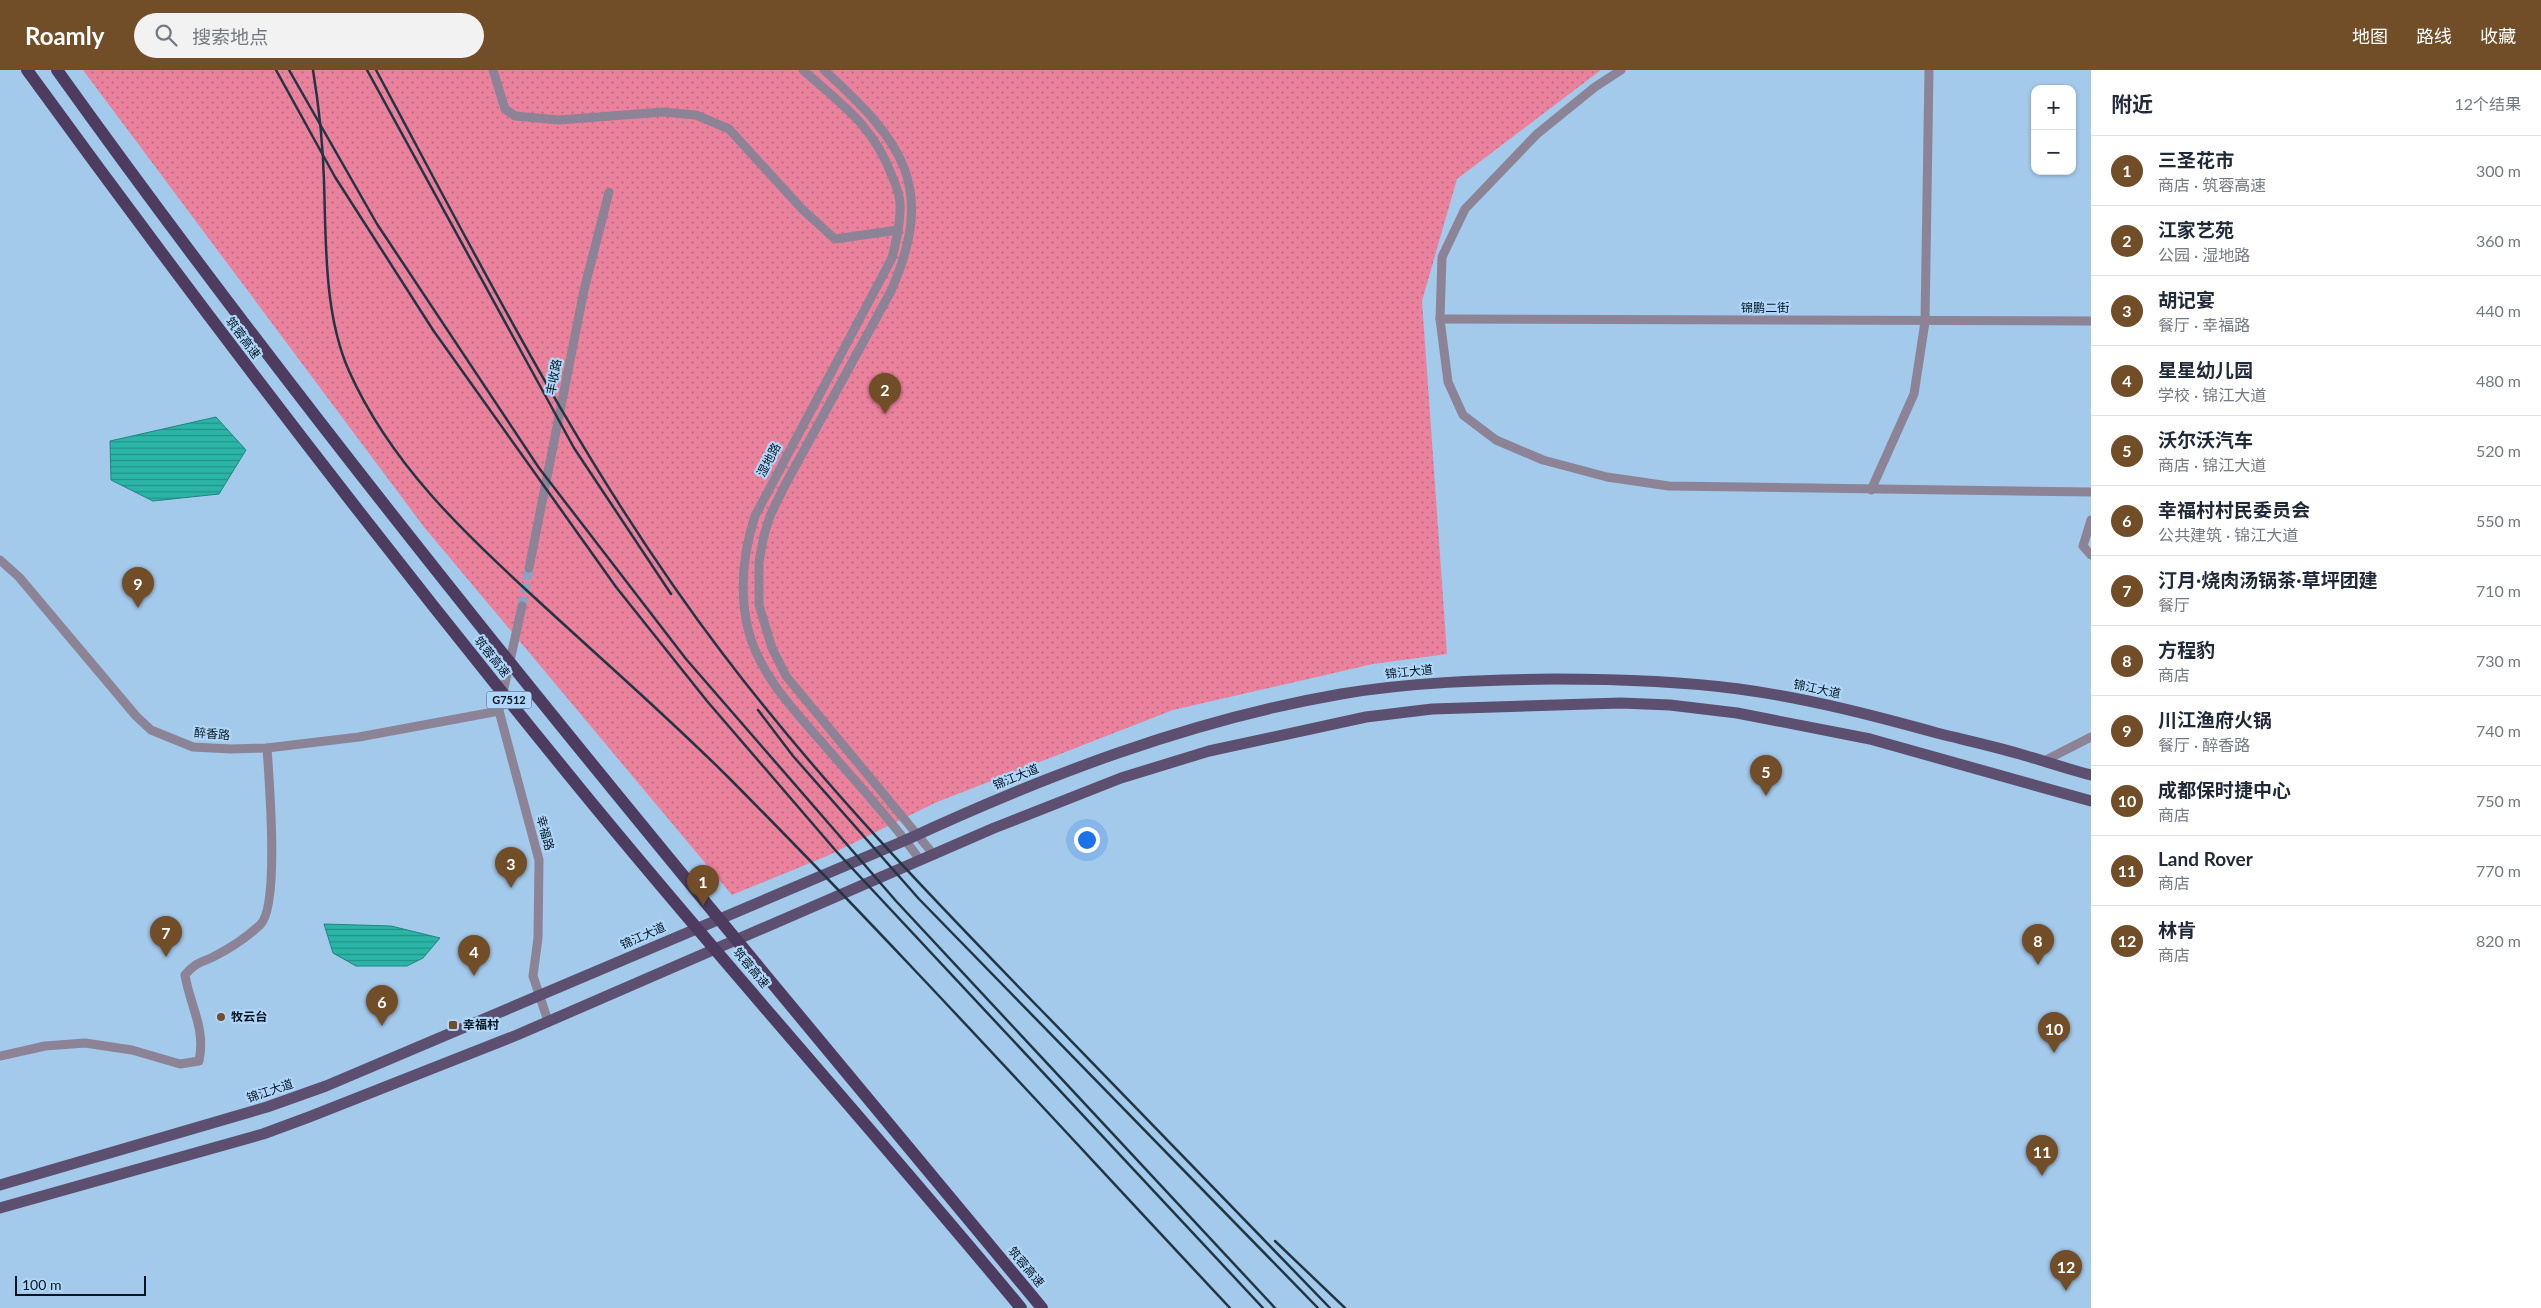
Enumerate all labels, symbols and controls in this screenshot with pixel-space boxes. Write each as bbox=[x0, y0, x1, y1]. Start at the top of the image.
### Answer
search box bbox=[134, 13, 484, 58]
text: Roamly bbox=[25, 21, 104, 50]
icon: search bbox=[152, 21, 180, 49]
text: 搜索地点 bbox=[192, 25, 268, 48]
text: 地图 bbox=[2352, 25, 2388, 47]
text: 路线 bbox=[2416, 25, 2452, 47]
text: 收藏 bbox=[2480, 25, 2516, 47]
map controls bbox=[2031, 85, 2076, 175]
button: + bbox=[2031, 85, 2076, 130]
text: 附近 bbox=[2111, 91, 2153, 116]
text: 12个结果 bbox=[2454, 94, 2521, 113]
button: − bbox=[2031, 130, 2076, 175]
text: 三圣花市 bbox=[2158, 148, 2234, 171]
text: 1 bbox=[2122, 161, 2132, 180]
text: 300 m bbox=[2476, 161, 2521, 180]
text: 商店 · 筑蓉高速 bbox=[2158, 175, 2266, 194]
text: 江家艺苑 bbox=[2158, 218, 2234, 241]
text: 2 bbox=[2122, 231, 2132, 250]
text: 360 m bbox=[2476, 231, 2521, 250]
text: 公园 · 湿地路 bbox=[2158, 245, 2250, 264]
text: 胡记宴 bbox=[2158, 288, 2215, 311]
street label: 锦鹏二街 bbox=[1741, 300, 1789, 315]
text: 3 bbox=[2122, 301, 2132, 320]
text: 440 m bbox=[2476, 301, 2521, 320]
street label: 筑蓉高速 bbox=[223, 314, 264, 361]
text: 餐厅 · 幸福路 bbox=[2158, 315, 2250, 334]
street label: 丰收路 bbox=[543, 358, 564, 396]
text: 星星幼儿园 bbox=[2158, 358, 2253, 381]
text: 4 bbox=[2122, 371, 2132, 390]
text: 480 m bbox=[2476, 371, 2521, 390]
pin: 2 bbox=[869, 373, 901, 414]
text: 学校 · 锦江大道 bbox=[2158, 385, 2266, 404]
text: 沃尔沃汽车 bbox=[2158, 428, 2253, 451]
street label: 湿地路 bbox=[753, 440, 784, 479]
text: 5 bbox=[2122, 441, 2132, 460]
text: 520 m bbox=[2476, 441, 2521, 460]
text: 商店 · 锦江大道 bbox=[2158, 455, 2266, 474]
text: 幸福村村民委员会 bbox=[2158, 498, 2310, 521]
text: 6 bbox=[2122, 511, 2132, 530]
text: 550 m bbox=[2476, 511, 2521, 530]
text: 公共建筑 · 锦江大道 bbox=[2158, 525, 2298, 544]
pin: 9 bbox=[122, 567, 154, 608]
text: 汀月·烧肉汤锅茶·草坪团建 bbox=[2158, 568, 2377, 591]
text: 7 bbox=[2122, 581, 2132, 600]
text: 710 m bbox=[2476, 581, 2521, 600]
text: 餐厅 bbox=[2158, 595, 2190, 614]
street label: 筑蓉高速 bbox=[471, 633, 513, 680]
text: 方程豹 bbox=[2158, 638, 2215, 661]
text: 8 bbox=[2122, 651, 2132, 670]
text: 730 m bbox=[2476, 651, 2521, 670]
street label: 锦江大道 bbox=[1384, 662, 1434, 681]
text: 商店 bbox=[2158, 665, 2190, 684]
street label: 锦江大道 bbox=[1792, 676, 1842, 701]
road number: G7512 bbox=[486, 692, 532, 708]
text: 川江渔府火锅 bbox=[2158, 708, 2272, 731]
text: 9 bbox=[2122, 721, 2132, 740]
text: 740 m bbox=[2476, 721, 2521, 740]
street label: 醉香路 bbox=[193, 724, 231, 743]
text: 餐厅 · 醉香路 bbox=[2158, 735, 2250, 754]
pin: 5 bbox=[1750, 755, 1782, 796]
street label: 锦江大道 bbox=[991, 761, 1041, 792]
text: 成都保时捷中心 bbox=[2158, 778, 2291, 801]
text: 10 bbox=[2118, 791, 2136, 810]
text: 750 m bbox=[2476, 791, 2521, 810]
text: 商店 bbox=[2158, 805, 2190, 824]
street label: 幸福路 bbox=[534, 814, 557, 852]
your location bbox=[1074, 827, 1100, 853]
pin: 3 bbox=[495, 847, 527, 888]
text: Land Rover bbox=[2158, 847, 2253, 870]
text: 11 bbox=[2118, 861, 2136, 880]
text: 770 m bbox=[2476, 861, 2521, 880]
pin: 1 bbox=[687, 865, 719, 906]
text: 商店 bbox=[2158, 873, 2190, 892]
pin: 7 bbox=[150, 916, 182, 957]
text: 林肯 bbox=[2158, 918, 2196, 941]
street label: 锦江大道 bbox=[618, 919, 668, 952]
pin: 8 bbox=[2022, 924, 2054, 965]
text: 12 bbox=[2118, 931, 2136, 950]
text: 820 m bbox=[2476, 931, 2521, 950]
pin: 4 bbox=[458, 935, 490, 976]
street label: 筑蓉高速 bbox=[730, 944, 773, 991]
text: 商店 bbox=[2158, 945, 2190, 964]
pin: 6 bbox=[366, 985, 398, 1026]
place label: 牧云台 bbox=[231, 1009, 267, 1024]
marker: 牧云台 bbox=[215, 1011, 227, 1023]
pin: 10 bbox=[2038, 1012, 2070, 1053]
place label: 幸福村 bbox=[463, 1017, 499, 1032]
marker: 幸福村 bbox=[447, 1019, 459, 1031]
street label: 锦江大道 bbox=[245, 1076, 295, 1105]
pin: 11 bbox=[2026, 1135, 2058, 1176]
street label: 筑蓉高速 bbox=[1005, 1243, 1048, 1290]
pin: 12 bbox=[2050, 1250, 2082, 1291]
scale bar bbox=[15, 1273, 146, 1296]
text: 100 m bbox=[22, 1276, 61, 1293]

